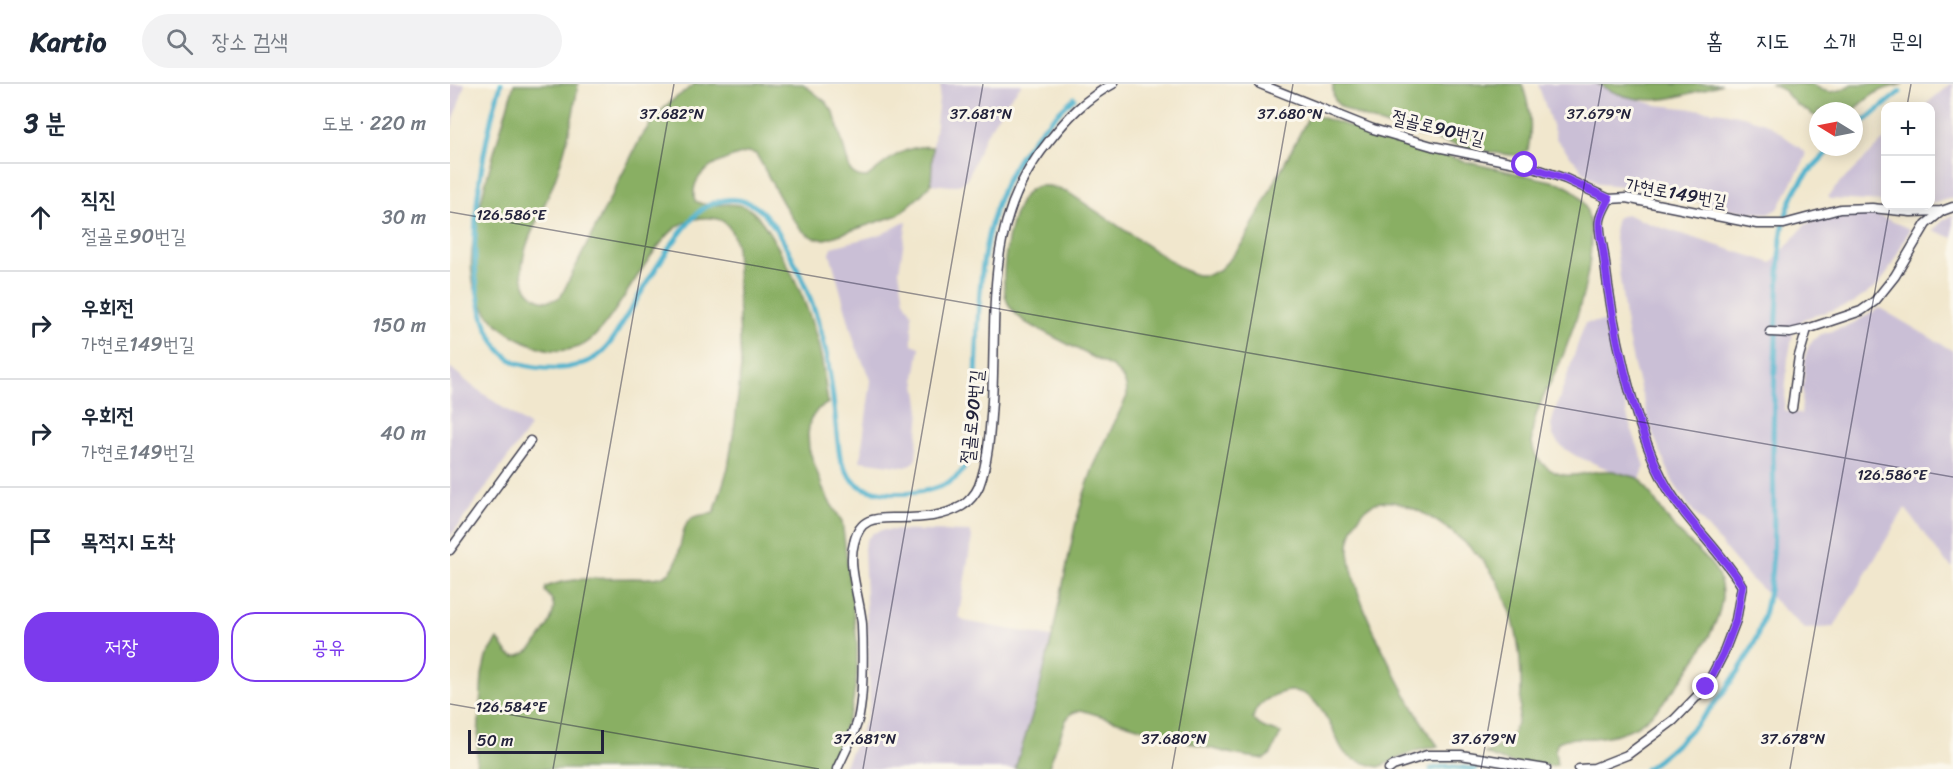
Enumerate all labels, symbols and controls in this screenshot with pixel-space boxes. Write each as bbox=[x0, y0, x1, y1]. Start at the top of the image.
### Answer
search box bbox=[142, 14, 562, 68]
text: Kartio bbox=[30, 17, 106, 66]
text: 장소 검색 bbox=[211, 22, 288, 61]
text: 홈 bbox=[1706, 22, 1723, 60]
text: 지도 bbox=[1756, 22, 1789, 60]
text: 소개 bbox=[1822, 22, 1856, 60]
text: 문의 bbox=[1889, 22, 1923, 60]
icon: search bbox=[163, 25, 196, 58]
text: 3 분 bbox=[24, 100, 66, 146]
text: 37.682°N bbox=[640, 101, 705, 127]
text: 37.681°N bbox=[950, 101, 1013, 127]
text: 37.680°N bbox=[1257, 101, 1323, 127]
street label: 절골로90번길 bbox=[1388, 101, 1488, 155]
text: 37.679°N bbox=[1567, 101, 1632, 127]
north arrow bbox=[1809, 102, 1863, 156]
map controls bbox=[1881, 102, 1935, 210]
button: + bbox=[1881, 102, 1935, 156]
text: 도보 · 220 m bbox=[322, 106, 426, 141]
route start bbox=[1511, 151, 1537, 177]
button: − bbox=[1881, 156, 1935, 210]
street label: 가현로149번길 bbox=[1623, 168, 1730, 218]
text: 직진 bbox=[81, 180, 116, 219]
text: 30 m bbox=[382, 200, 426, 235]
icon: ahead bbox=[24, 201, 57, 234]
text: 126.586°E bbox=[476, 202, 547, 228]
text: 절골로90번길 bbox=[81, 219, 186, 254]
text: 우회전 bbox=[81, 288, 134, 327]
text: 150 m bbox=[372, 308, 426, 343]
icon: right bbox=[24, 309, 57, 342]
text: 가현로149번길 bbox=[81, 327, 195, 362]
street label: 절골로90번길 bbox=[951, 368, 993, 466]
text: 우회전 bbox=[81, 396, 134, 435]
text: 40 m bbox=[380, 416, 426, 451]
icon: right bbox=[24, 417, 57, 450]
text: 가현로149번길 bbox=[81, 435, 195, 470]
text: 126.586°E bbox=[1857, 462, 1928, 488]
text: 목적지 도착 bbox=[81, 522, 175, 561]
icon: arrive bbox=[24, 525, 57, 558]
button: 저장 bbox=[24, 612, 219, 682]
button: 공유 bbox=[231, 612, 426, 682]
route end bbox=[1692, 673, 1718, 699]
text: 126.584°E bbox=[476, 694, 548, 720]
text: 50 m bbox=[477, 726, 513, 755]
text: 37.681°N bbox=[834, 726, 897, 752]
text: 37.680°N bbox=[1141, 726, 1207, 752]
text: 37.679°N bbox=[1452, 726, 1517, 752]
text: 37.678°N bbox=[1761, 726, 1826, 752]
scale bar bbox=[468, 727, 604, 754]

